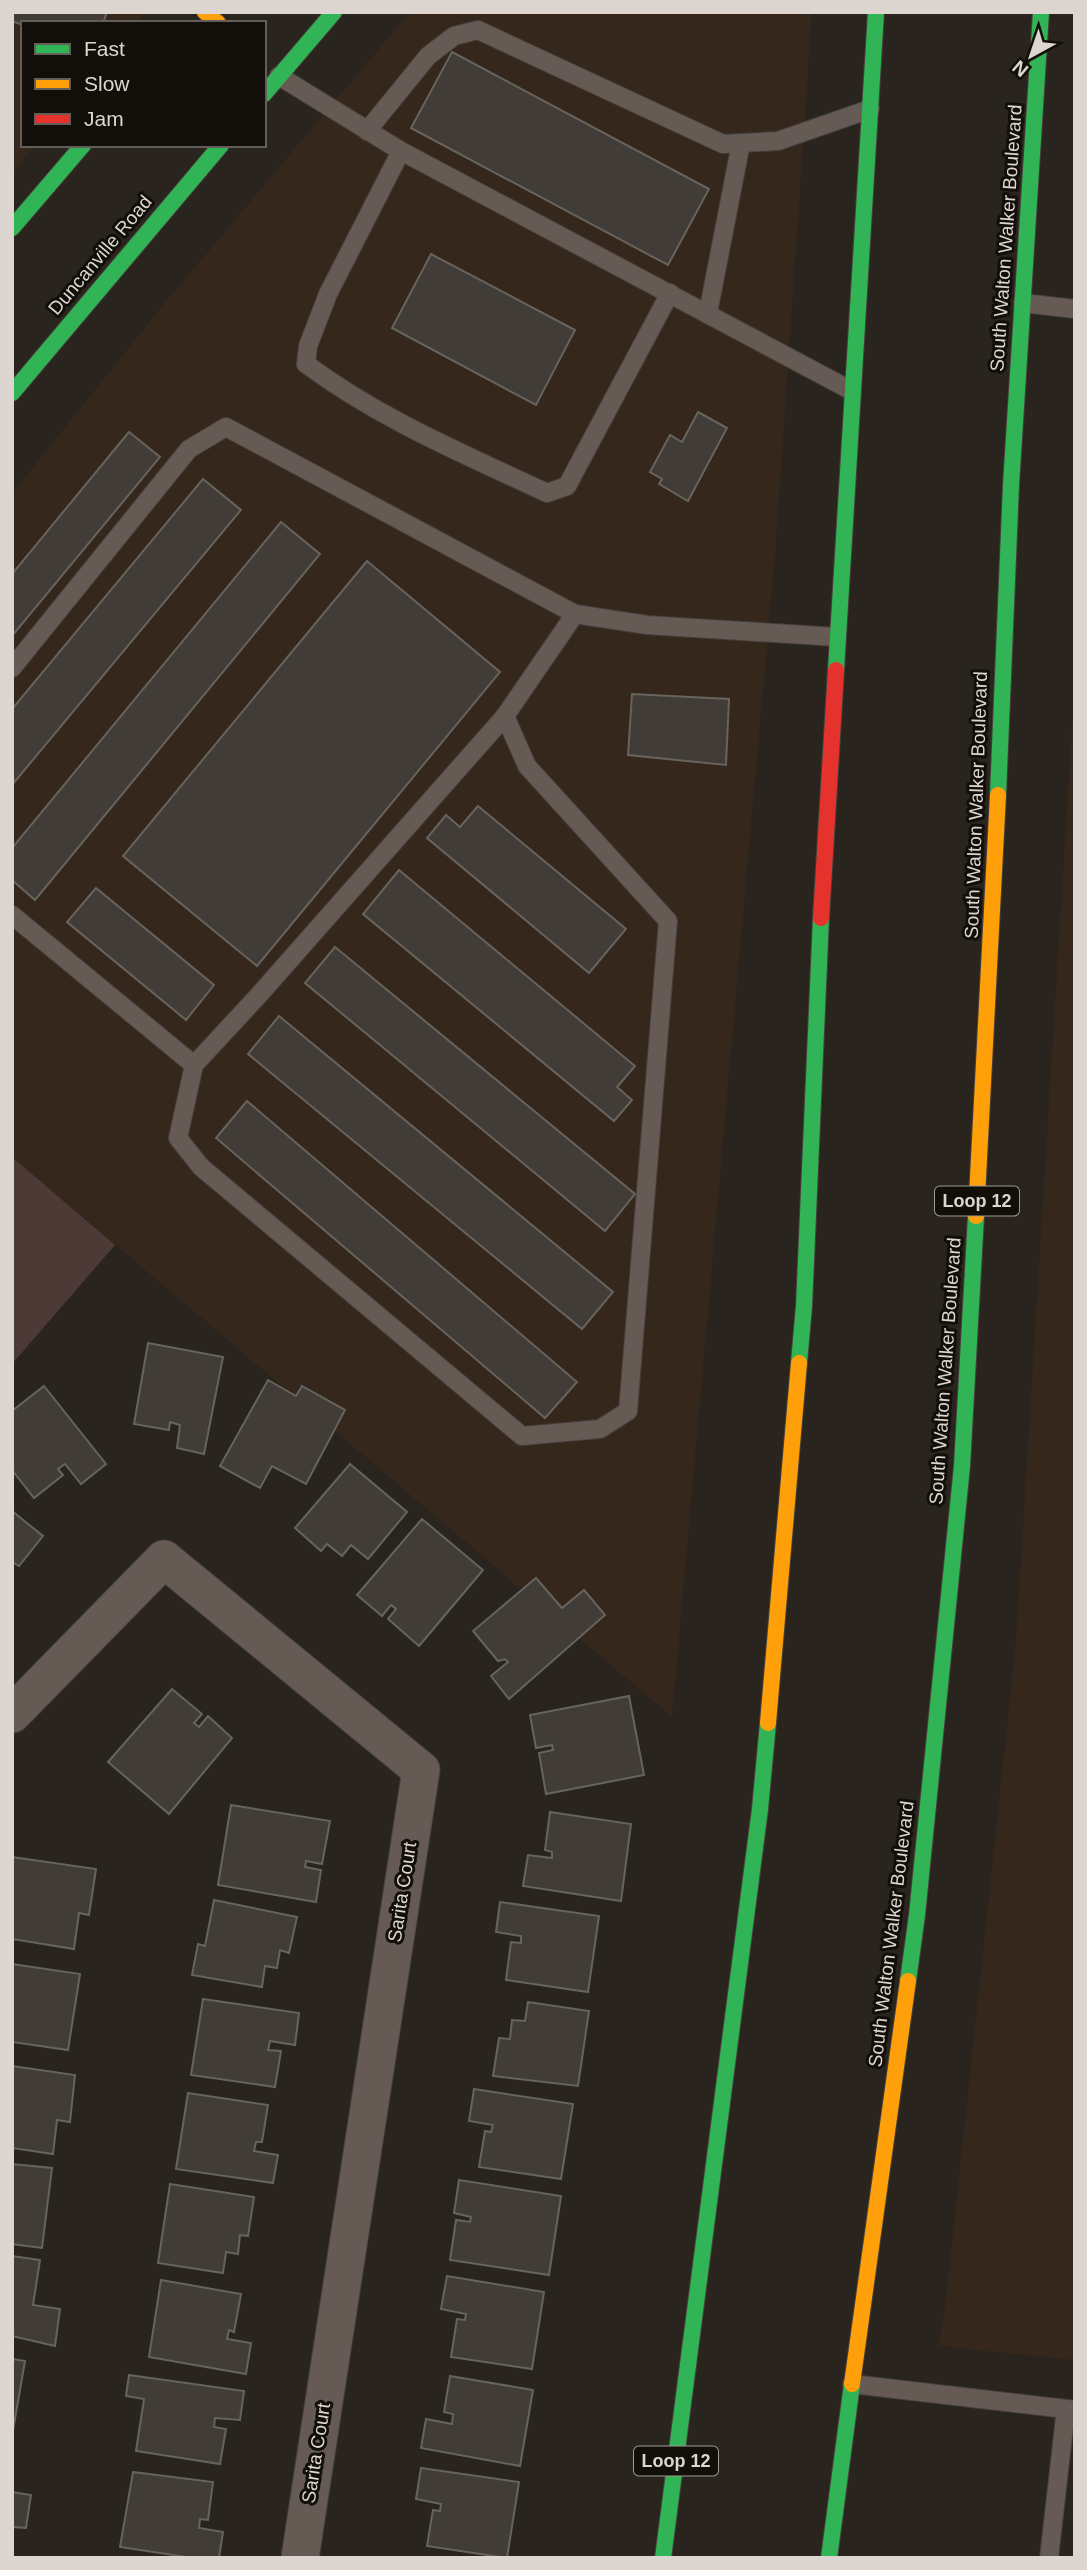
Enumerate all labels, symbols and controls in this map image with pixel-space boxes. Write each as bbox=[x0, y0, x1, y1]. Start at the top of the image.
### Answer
legend bbox=[21, 21, 266, 147]
north arrow bbox=[996, 21, 1066, 91]
text: Fast bbox=[84, 37, 125, 60]
text: N bbox=[1008, 56, 1032, 81]
text: Slow bbox=[84, 72, 130, 95]
street label: South Walton Walker Boulevard bbox=[986, 104, 1026, 372]
text: Jam bbox=[84, 107, 124, 130]
street label: Duncanville Road bbox=[44, 191, 156, 319]
street label: South Walton Walker Boulevard bbox=[961, 671, 991, 939]
road number: Loop 12 bbox=[935, 1186, 1019, 1216]
street label: South Walton Walker Boulevard bbox=[925, 1237, 965, 1505]
street label: South Walton Walker Boulevard bbox=[864, 1800, 918, 2068]
street label: Sarita Court bbox=[384, 1840, 420, 1944]
street label: Sarita Court bbox=[298, 2401, 334, 2505]
road number: Loop 12 bbox=[634, 2446, 718, 2476]

